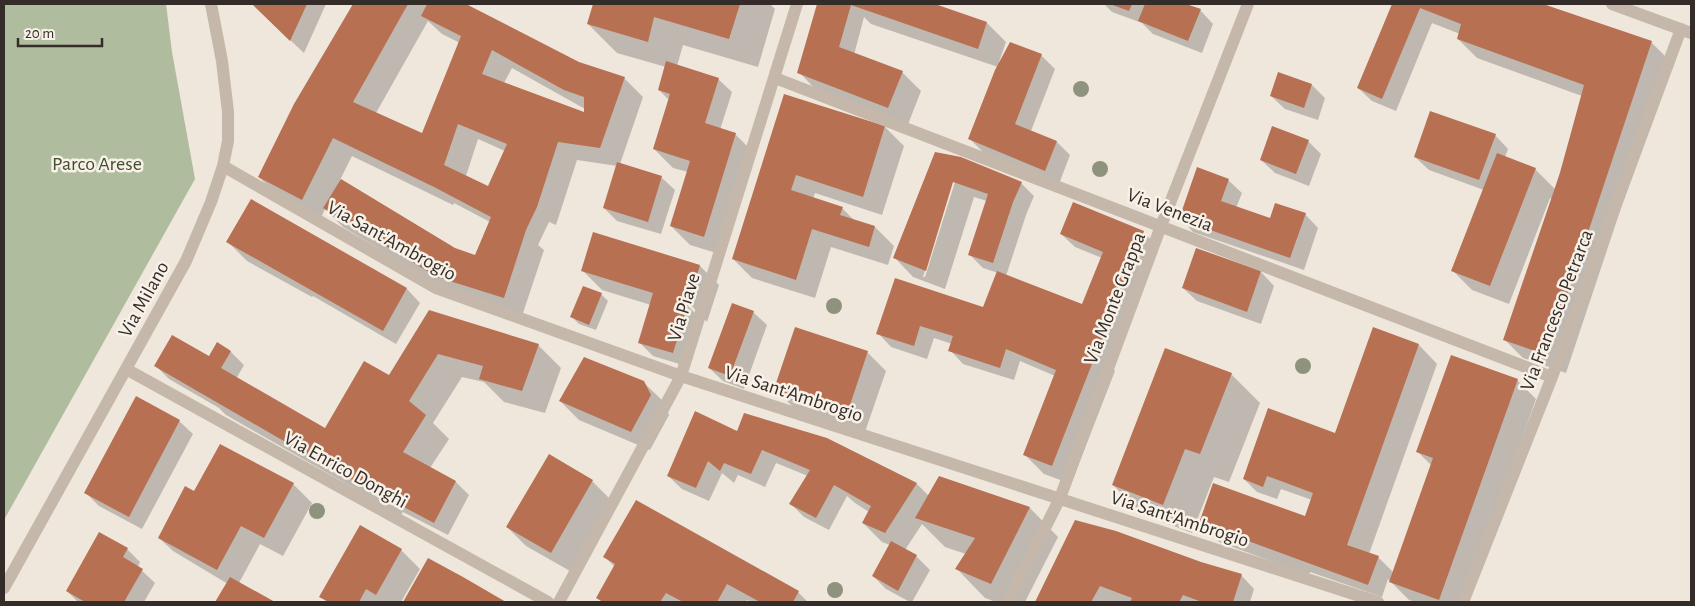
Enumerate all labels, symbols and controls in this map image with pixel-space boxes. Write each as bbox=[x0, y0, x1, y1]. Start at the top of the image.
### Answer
scale bar bbox=[18, 15, 101, 47]
text: 20 m bbox=[25, 26, 54, 41]
park label: Parco Arese bbox=[52, 154, 142, 174]
street label: Via Venezia bbox=[1124, 184, 1215, 235]
street label: Via Sant'Ambrogio bbox=[324, 197, 459, 285]
street label: Via Francesco Petrarca bbox=[1517, 227, 1597, 394]
street label: Via Monte Grappa bbox=[1081, 230, 1149, 367]
street label: Via Milano bbox=[115, 258, 173, 341]
street label: Via Piave bbox=[664, 271, 704, 344]
street label: Via Sant'Ambrogio bbox=[722, 362, 865, 426]
street label: Via Enrico Donghi bbox=[280, 428, 411, 512]
street label: Via Sant'Ambrogio bbox=[1108, 487, 1251, 551]

